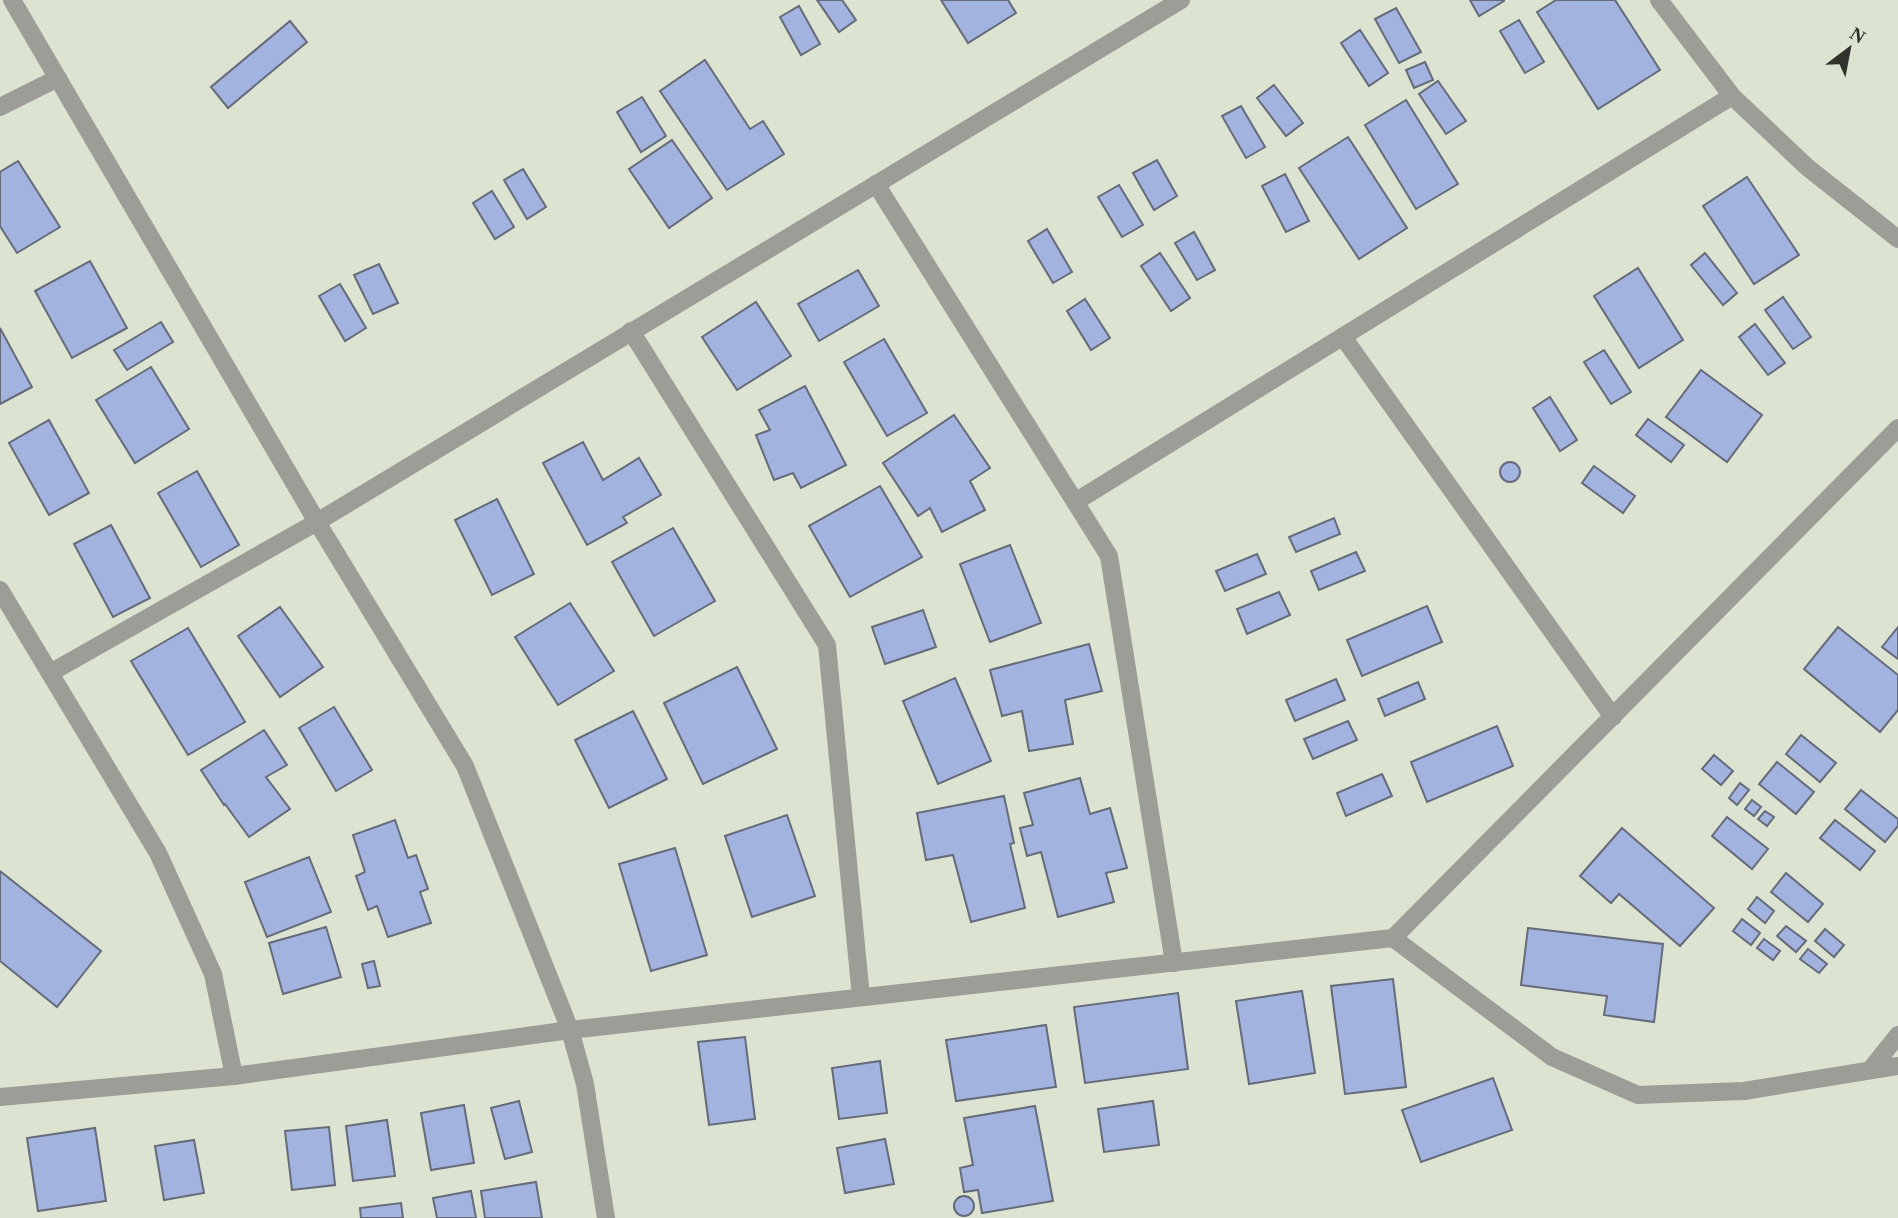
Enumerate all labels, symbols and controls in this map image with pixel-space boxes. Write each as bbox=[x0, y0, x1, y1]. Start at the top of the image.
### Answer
north arrow bbox=[1814, 14, 1884, 84]
text: N bbox=[1846, 22, 1869, 48]

